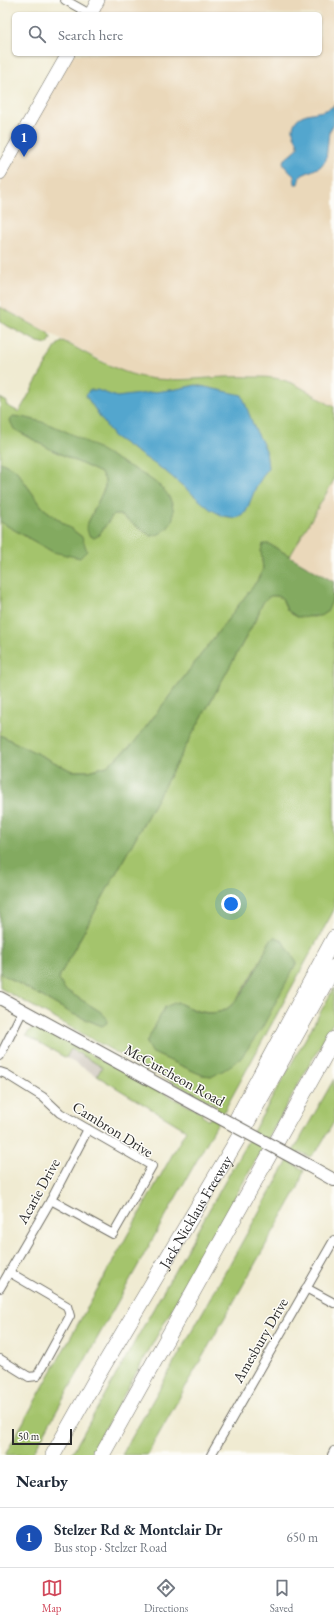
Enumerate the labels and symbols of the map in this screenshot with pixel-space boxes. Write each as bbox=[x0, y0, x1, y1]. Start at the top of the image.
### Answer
pin: 1 bbox=[11, 124, 37, 157]
your location bbox=[221, 894, 241, 914]
street label: McCutcheon Road bbox=[121, 1040, 229, 1111]
street label: Cambron Drive bbox=[69, 1097, 157, 1161]
street label: Jack Nicklaus Freeway bbox=[153, 1151, 236, 1273]
street label: Acarie Drive bbox=[12, 1155, 64, 1228]
street label: Amesbury Drive bbox=[228, 1294, 292, 1387]
scale bar bbox=[12, 1427, 72, 1446]

